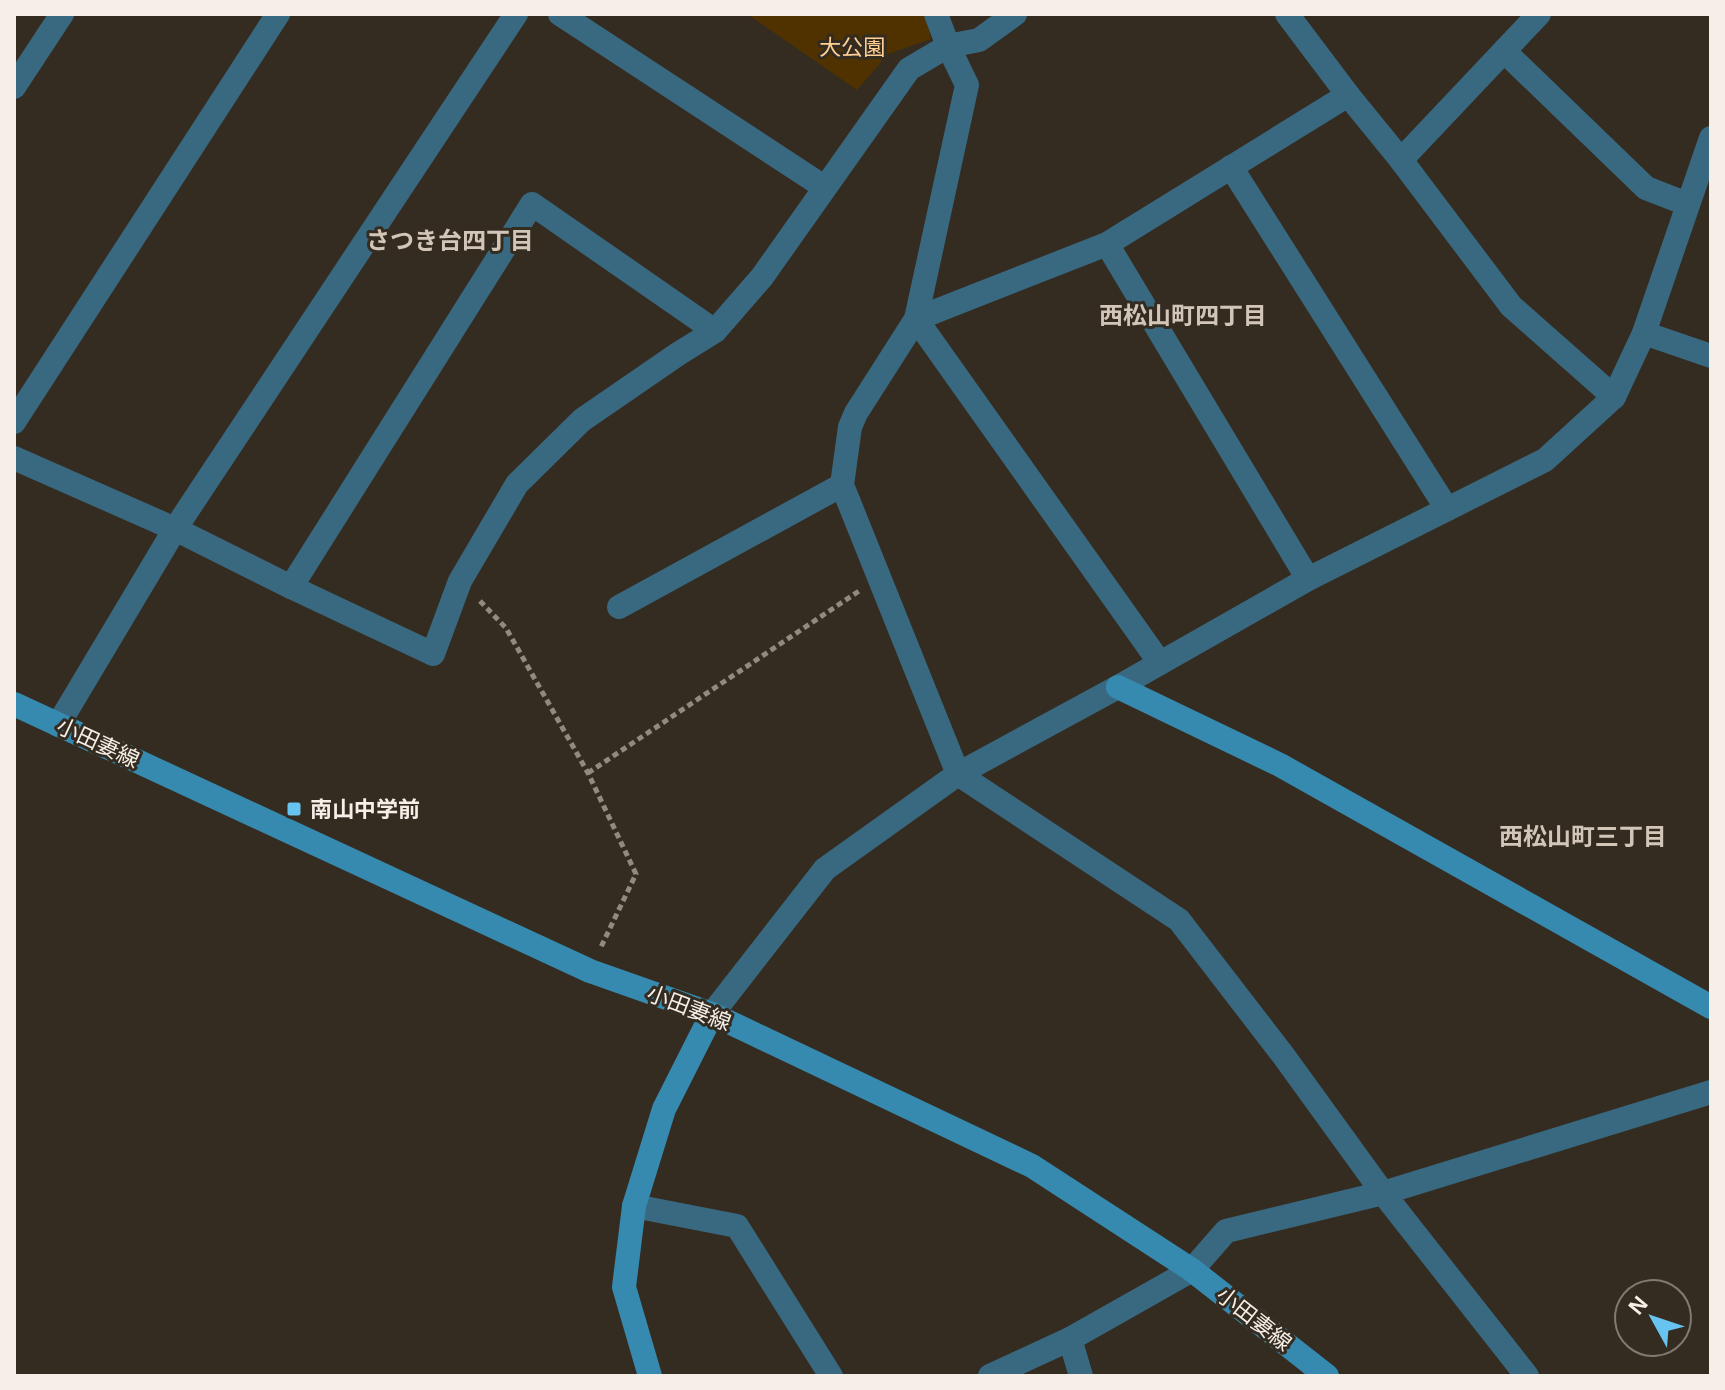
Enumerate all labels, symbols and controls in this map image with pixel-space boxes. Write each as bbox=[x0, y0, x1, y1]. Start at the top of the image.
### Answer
park label: 大公園 bbox=[819, 35, 885, 60]
district label: さつき台四丁目 bbox=[366, 227, 534, 254]
district label: 西松山町四丁目 bbox=[1099, 302, 1267, 329]
street label: 小田妻線 bbox=[53, 713, 143, 773]
place label: 南山中学前 bbox=[310, 797, 420, 822]
marker: 南山中学前 bbox=[285, 800, 303, 818]
district label: 西松山町三丁目 bbox=[1499, 823, 1667, 850]
street label: 小田妻線 bbox=[643, 981, 735, 1035]
north arrow bbox=[1613, 1278, 1693, 1358]
street label: 小田妻線 bbox=[1212, 1282, 1296, 1356]
text: N bbox=[1623, 1291, 1653, 1320]

